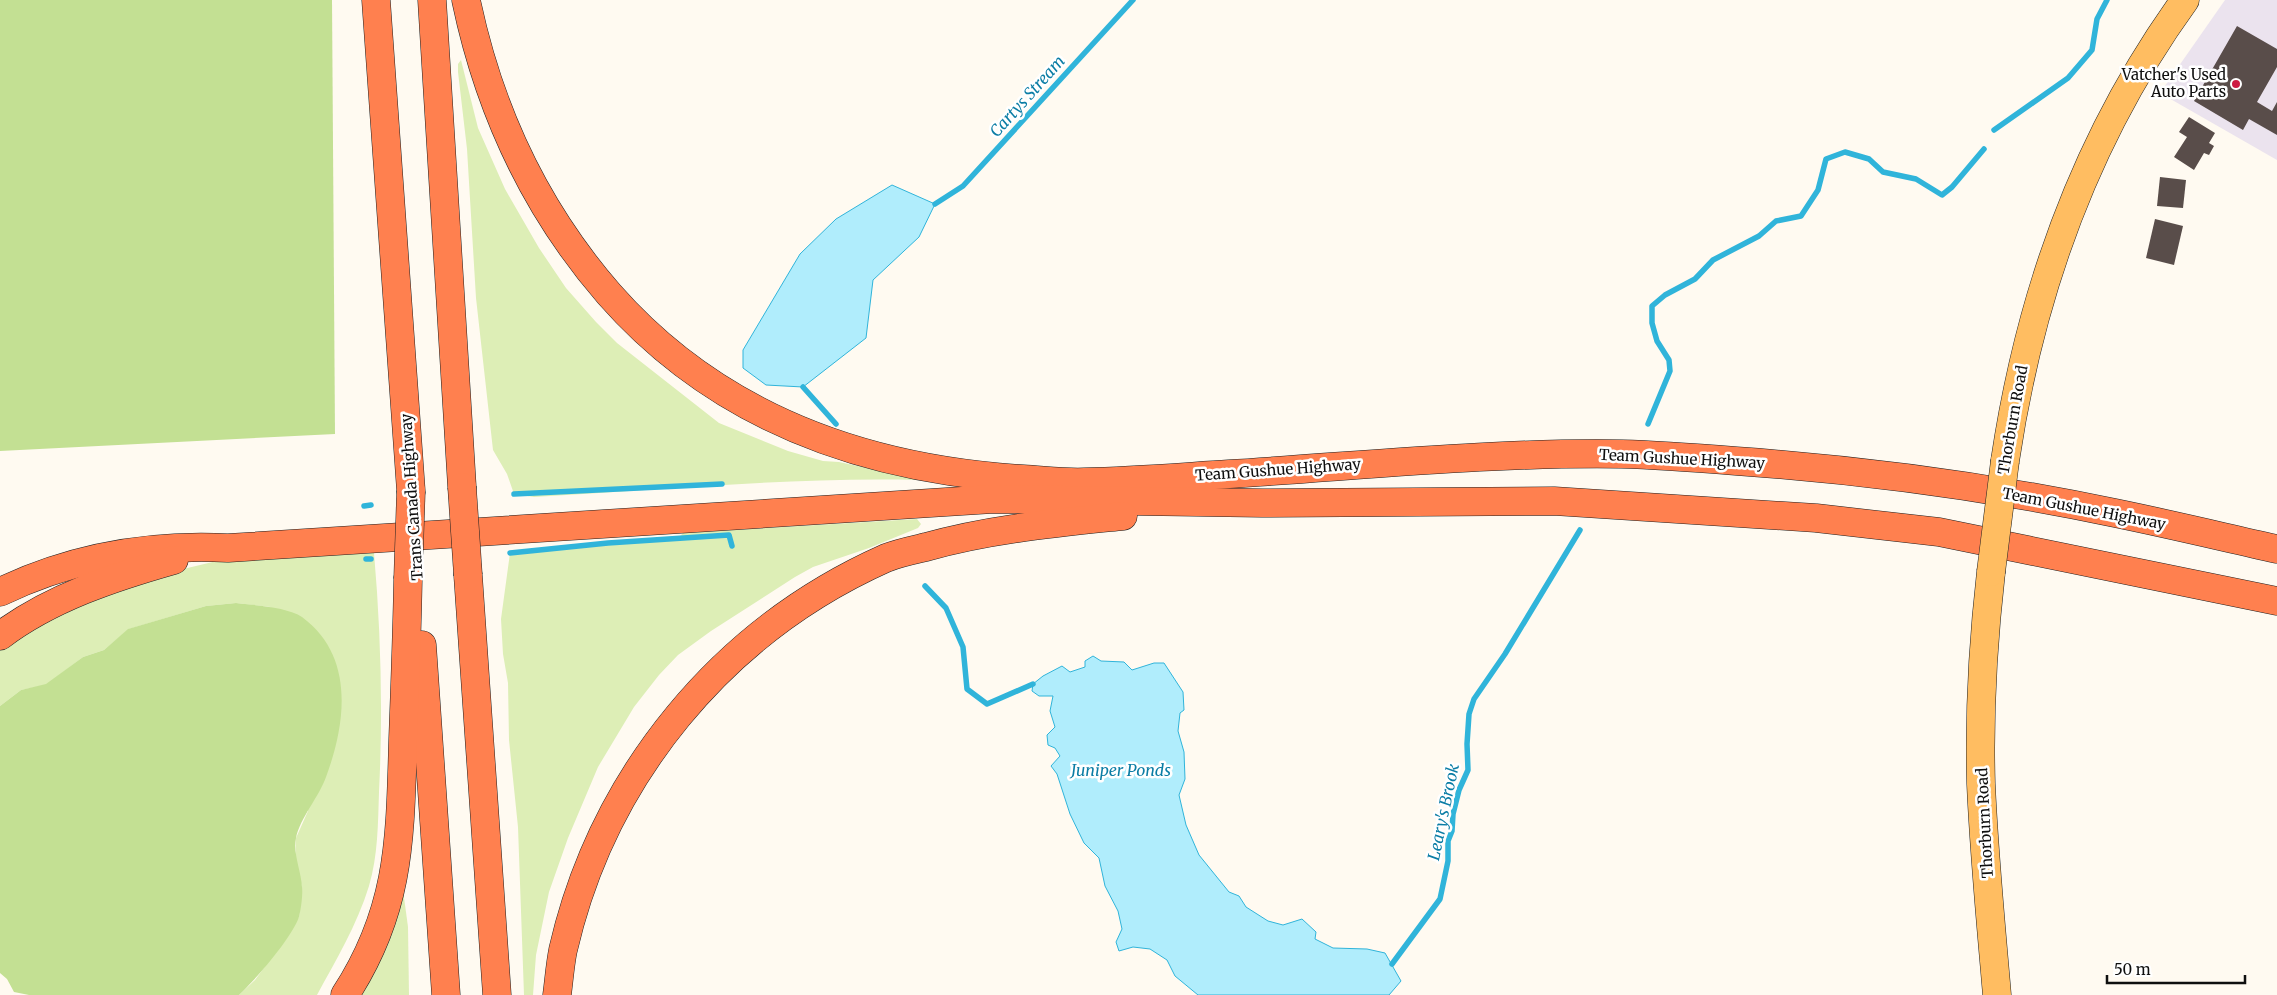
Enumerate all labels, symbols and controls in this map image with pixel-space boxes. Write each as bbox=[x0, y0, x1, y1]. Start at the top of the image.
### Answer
water label: Cartys Stream bbox=[985, 51, 1069, 141]
place label: Vatcher's Used Auto Parts bbox=[2121, 65, 2226, 101]
marker: Vatcher's Used Auto Parts bbox=[2230, 78, 2242, 90]
street label: Thorburn Road bbox=[1994, 364, 2031, 476]
street label: Trans Canada Highway bbox=[396, 413, 427, 581]
street label: Team Gushue Highway bbox=[1599, 445, 1766, 472]
street label: Team Gushue Highway bbox=[1194, 454, 1362, 485]
street label: Team Gushue Highway bbox=[2001, 483, 2168, 534]
water label: Juniper Ponds bbox=[1069, 760, 1171, 780]
water label: Leary's Brook bbox=[1423, 762, 1463, 862]
street label: Thorburn Road bbox=[1972, 767, 1997, 879]
scale bar bbox=[2107, 952, 2244, 984]
text: 50 m bbox=[2114, 960, 2151, 979]

